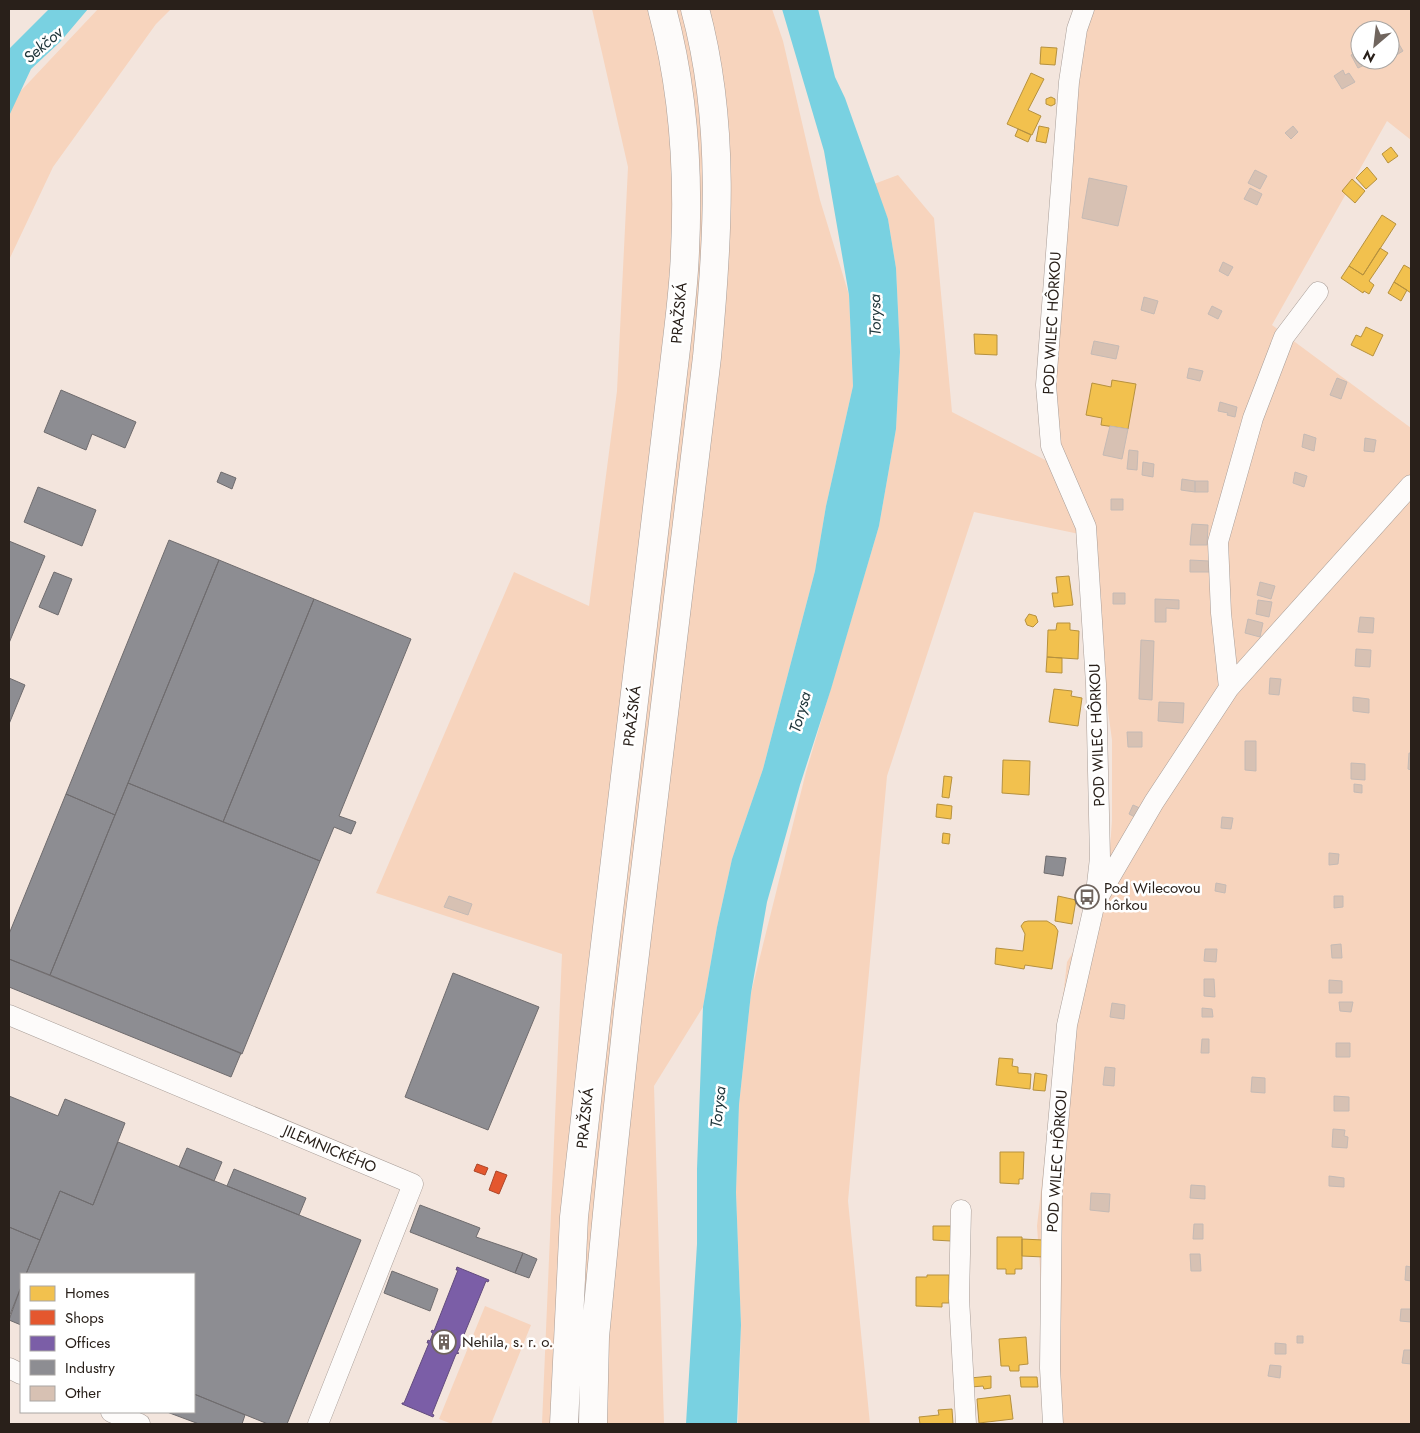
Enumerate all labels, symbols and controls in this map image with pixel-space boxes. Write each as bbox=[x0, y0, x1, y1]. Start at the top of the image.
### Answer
north arrow bbox=[1350, 20, 1400, 70]
water label: Sekčov bbox=[18, 21, 69, 69]
text: N bbox=[1359, 45, 1379, 68]
street label: POD WILEC HÔRKOU bbox=[1037, 251, 1067, 395]
street label: PRAŽSKÁ bbox=[665, 281, 693, 344]
water label: Torysa bbox=[863, 294, 887, 336]
street label: POD WILEC HÔRKOU bbox=[1084, 663, 1110, 807]
street label: PRAŽSKÁ bbox=[617, 684, 647, 748]
water label: Torysa bbox=[783, 689, 817, 735]
place label: Pod Wilecovou hôrkou bbox=[1104, 877, 1201, 916]
bus stop icon: Pod Wilecovou hôrkou bbox=[1074, 884, 1100, 910]
water label: Torysa bbox=[704, 1085, 732, 1129]
street label: PRAŽSKÁ bbox=[571, 1086, 599, 1150]
street label: POD WILEC HÔRKOU bbox=[1041, 1089, 1073, 1233]
street label: JILEMNICKÉHO bbox=[278, 1119, 380, 1179]
legend bbox=[20, 1273, 195, 1413]
text: Homes bbox=[65, 1282, 109, 1304]
text: Shops bbox=[65, 1307, 104, 1329]
building icon: Nehila, s. r. o. bbox=[431, 1329, 457, 1355]
place label: Nehila, s. r. o. bbox=[462, 1331, 553, 1353]
text: Offices bbox=[65, 1332, 110, 1354]
text: Industry bbox=[65, 1357, 115, 1379]
text: Other bbox=[65, 1382, 102, 1404]

